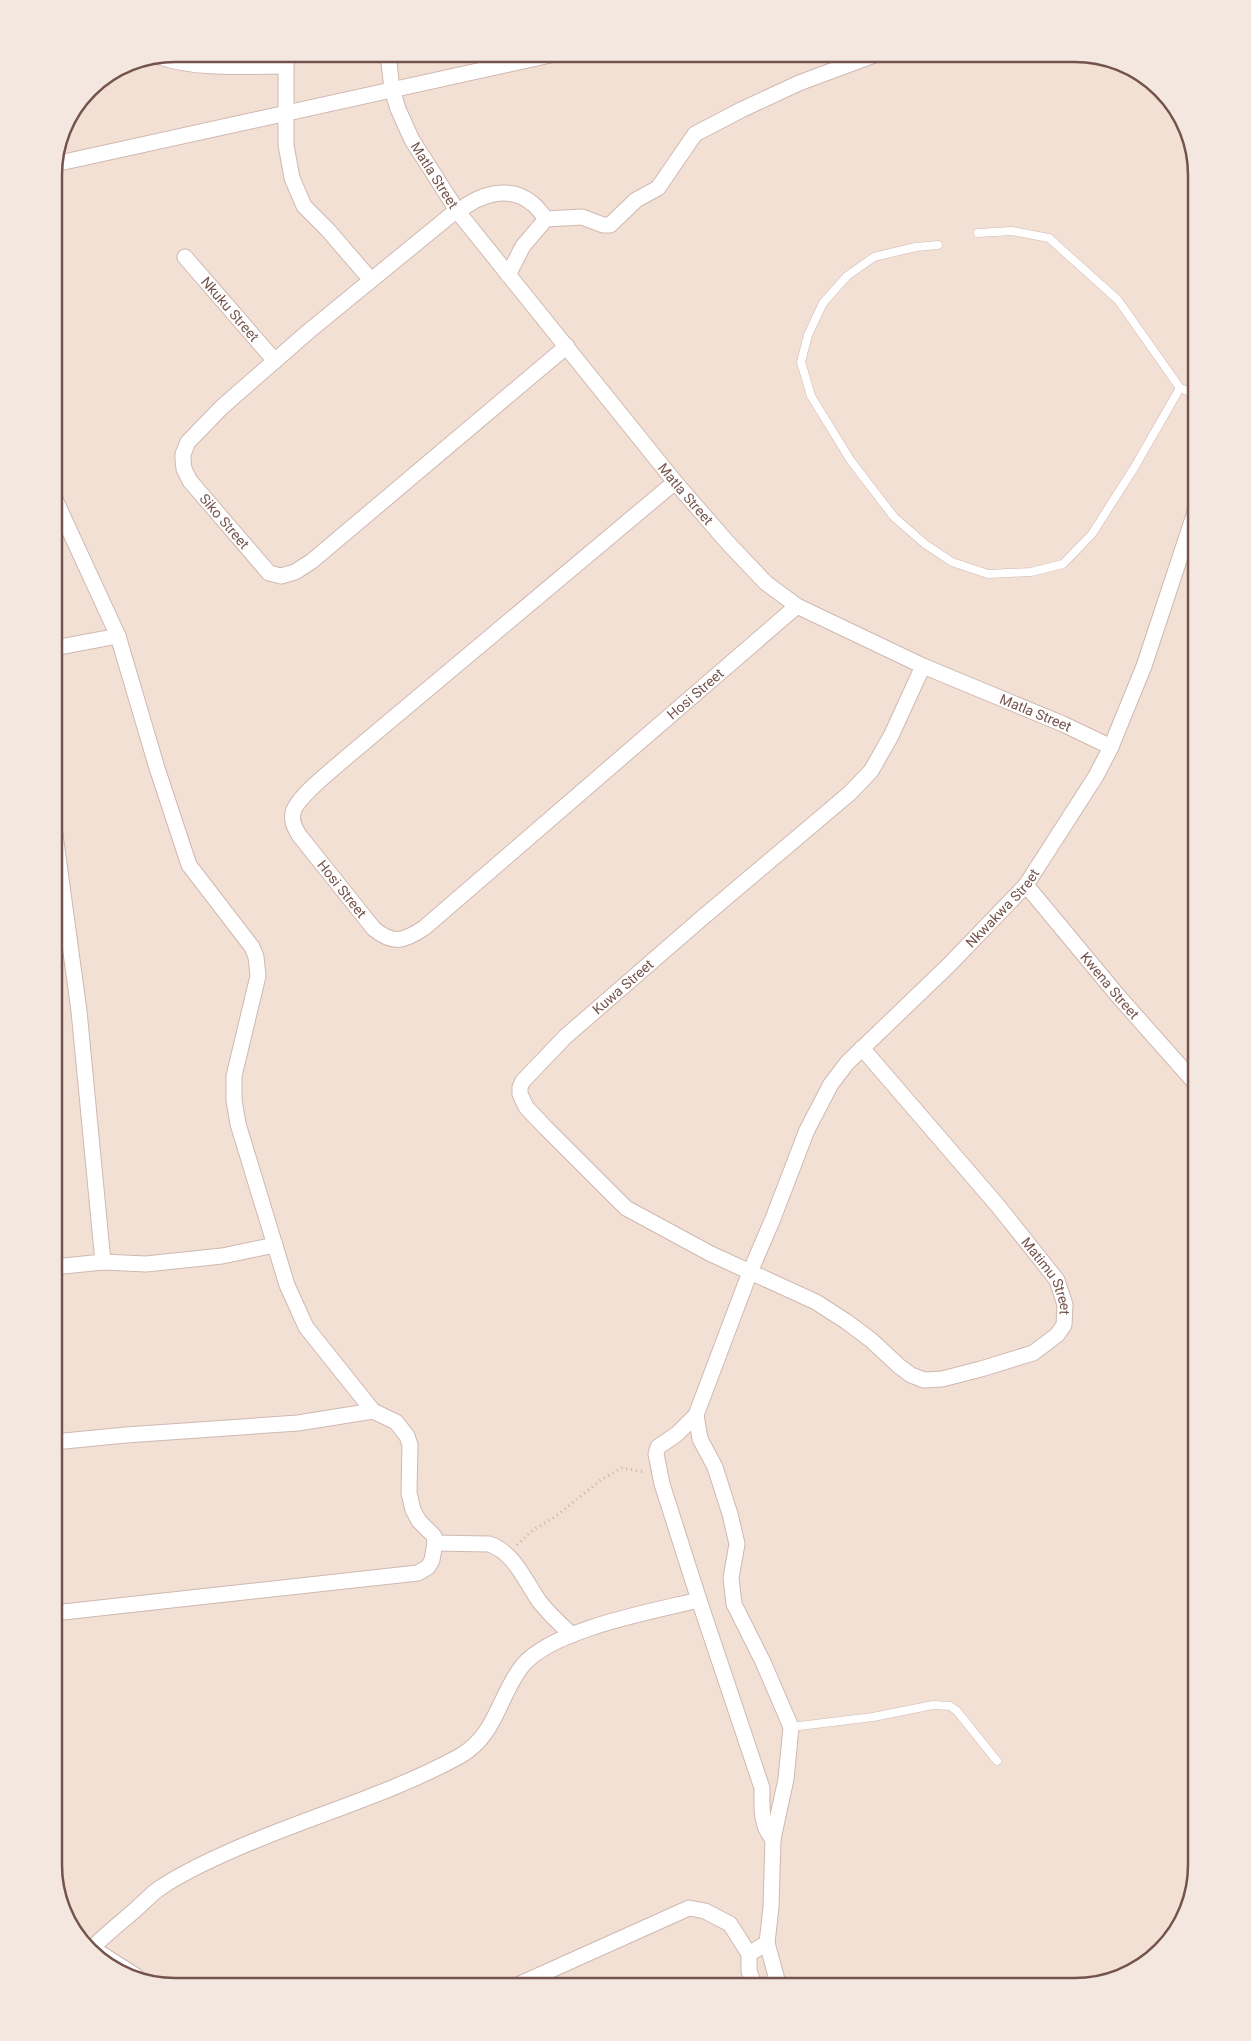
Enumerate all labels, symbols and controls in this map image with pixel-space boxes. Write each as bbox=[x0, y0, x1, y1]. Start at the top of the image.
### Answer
street label: Matla Street bbox=[407, 139, 462, 212]
street label: Nkuku Street bbox=[198, 274, 263, 345]
street label: Matla Street bbox=[655, 460, 717, 528]
street label: Siko Street bbox=[197, 491, 253, 552]
street label: Hosi Street bbox=[664, 665, 727, 722]
street label: Matla Street bbox=[997, 691, 1074, 735]
street label: Hosi Street bbox=[314, 857, 370, 921]
street label: Nkwakwa Street bbox=[962, 866, 1042, 951]
street label: Kwena Street bbox=[1077, 949, 1143, 1022]
street label: Kuwa Street bbox=[589, 956, 657, 1017]
street label: Matimu Street bbox=[1018, 1234, 1073, 1316]

